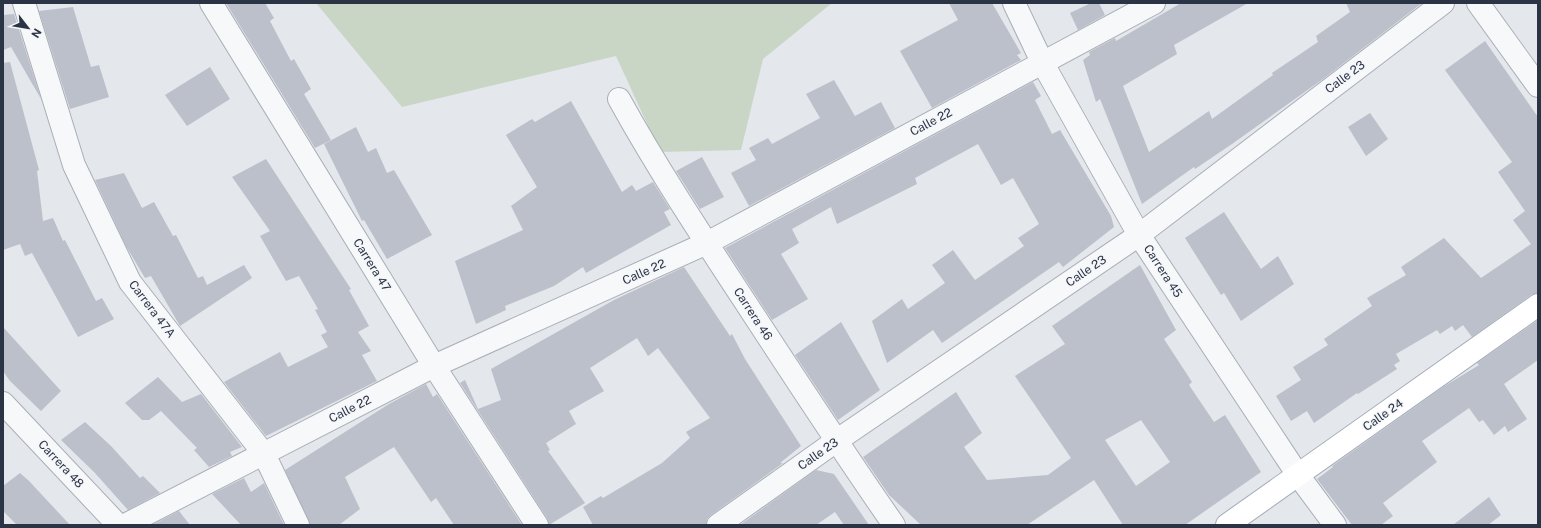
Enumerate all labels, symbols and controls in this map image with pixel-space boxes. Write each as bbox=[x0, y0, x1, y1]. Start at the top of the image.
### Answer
north arrow bbox=[8, 8, 48, 48]
text: N bbox=[29, 26, 44, 40]
street label: Calle 23 bbox=[1322, 58, 1368, 96]
street label: Calle 22 bbox=[908, 105, 954, 139]
street label: Carrera 47 bbox=[350, 236, 394, 294]
street label: Carrera 45 bbox=[1141, 242, 1185, 300]
street label: Calle 23 bbox=[1063, 252, 1109, 290]
street label: Calle 22 bbox=[620, 256, 668, 288]
street label: Carrera 47A bbox=[126, 278, 178, 341]
street label: Carrera 46 bbox=[731, 285, 775, 343]
street label: Calle 22 bbox=[327, 392, 373, 426]
street label: Calle 24 bbox=[1360, 396, 1406, 434]
street label: Calle 23 bbox=[795, 435, 841, 473]
street label: Carrera 48 bbox=[35, 437, 87, 491]

